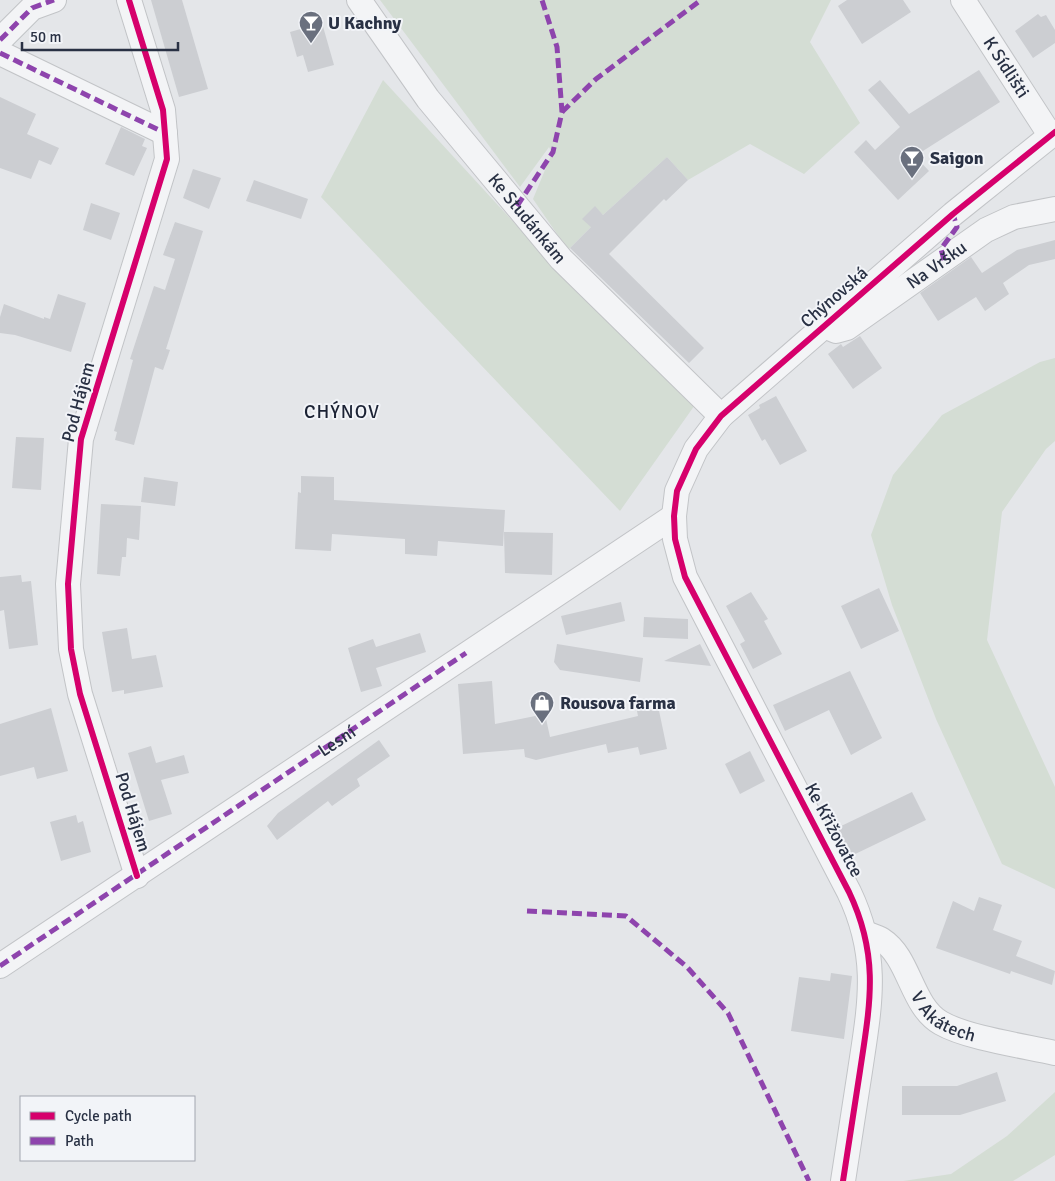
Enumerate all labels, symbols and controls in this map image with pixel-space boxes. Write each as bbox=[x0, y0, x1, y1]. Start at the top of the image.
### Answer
bar icon: U Kachny bbox=[298, 10, 324, 44]
place label: U Kachny bbox=[328, 12, 401, 34]
scale bar bbox=[22, 20, 179, 52]
text: 50 m bbox=[30, 28, 61, 46]
street label: K Sídlišti bbox=[979, 33, 1034, 102]
bar icon: Saigon bbox=[899, 145, 925, 179]
place label: Saigon bbox=[930, 147, 984, 169]
street label: Ke Studánkám bbox=[483, 169, 571, 268]
street label: Na Vršku bbox=[902, 236, 971, 294]
street label: Chýnovská bbox=[796, 262, 872, 332]
street label: Pod Hájem bbox=[57, 359, 99, 445]
district label: CHÝNOV bbox=[304, 400, 380, 424]
shop icon: Rousova farma bbox=[529, 690, 555, 724]
place label: Rousova farma bbox=[560, 692, 676, 714]
street label: Lesní bbox=[314, 721, 360, 762]
street label: Pod Hájem bbox=[110, 769, 156, 855]
street label: Ke Křižovatce bbox=[800, 779, 868, 881]
street label: V Akátech bbox=[906, 987, 978, 1046]
legend bbox=[20, 1096, 195, 1161]
text: Cycle path bbox=[65, 1107, 132, 1125]
text: Path bbox=[65, 1132, 94, 1150]

